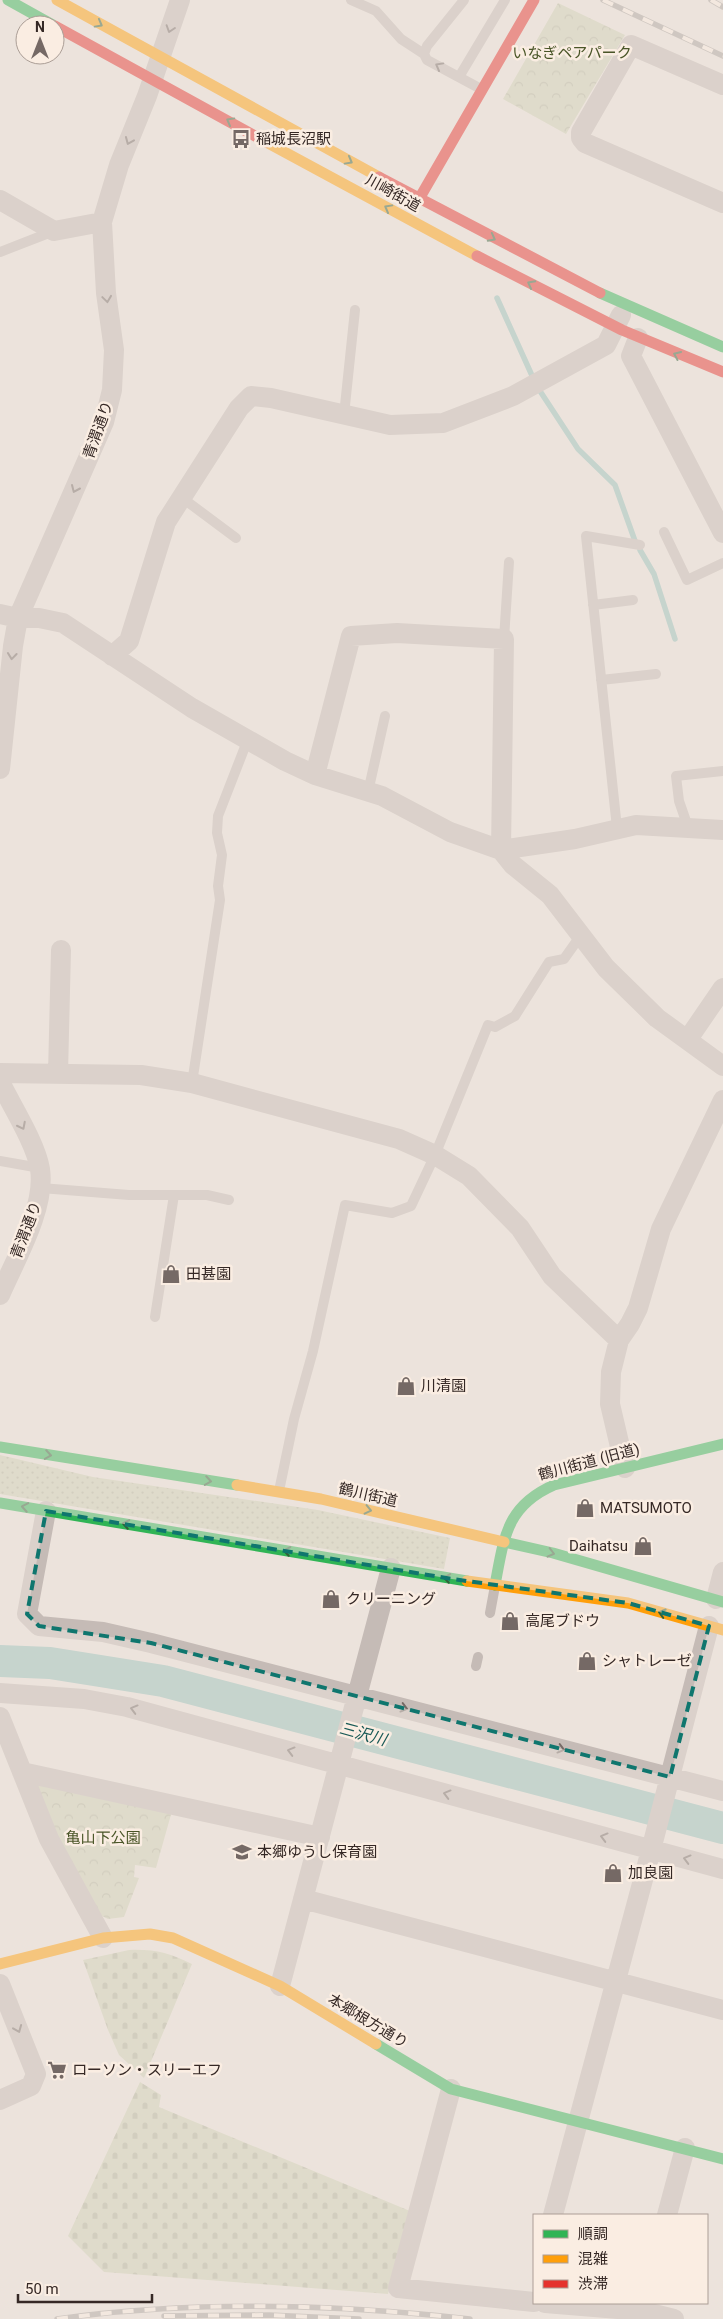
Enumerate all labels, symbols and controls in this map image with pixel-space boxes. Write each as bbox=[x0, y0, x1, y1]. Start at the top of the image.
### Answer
north arrow bbox=[15, 15, 65, 65]
one-way arrow bbox=[94, 17, 103, 27]
text: N bbox=[35, 19, 45, 35]
one-way arrow bbox=[166, 24, 176, 32]
park label: いなぎペアパーク bbox=[512, 44, 632, 62]
one-way arrow bbox=[435, 62, 444, 72]
one-way arrow bbox=[226, 117, 235, 127]
bus stop icon: 稲城長沼駅 bbox=[230, 128, 252, 150]
place label: 稲城長沼駅 bbox=[256, 130, 331, 148]
one-way arrow bbox=[124, 136, 135, 145]
one-way arrow bbox=[344, 155, 353, 165]
street label: 川崎街道 bbox=[362, 171, 424, 215]
one-way arrow bbox=[384, 204, 393, 214]
one-way arrow bbox=[487, 232, 496, 242]
one-way arrow bbox=[528, 280, 537, 290]
one-way arrow bbox=[101, 295, 112, 303]
one-way arrow bbox=[673, 351, 682, 362]
street label: 青渭通り bbox=[79, 399, 117, 461]
one-way arrow bbox=[70, 484, 81, 493]
one-way arrow bbox=[6, 652, 17, 660]
one-way arrow bbox=[16, 1121, 26, 1130]
street label: 青渭通り bbox=[7, 1199, 45, 1261]
shop icon: 田甚園 bbox=[160, 1263, 182, 1285]
place label: 田甚園 bbox=[186, 1265, 231, 1283]
shop icon: 川清園 bbox=[395, 1375, 417, 1397]
place label: 川清園 bbox=[421, 1377, 466, 1395]
street label: 鶴川街道 (旧道) bbox=[536, 1440, 642, 1484]
one-way arrow bbox=[44, 1449, 52, 1459]
one-way arrow bbox=[204, 1475, 213, 1485]
street label: 鶴川街道 bbox=[337, 1479, 399, 1511]
shop icon: MATSUMOTO bbox=[574, 1497, 596, 1519]
place label: MATSUMOTO bbox=[600, 1499, 692, 1517]
one-way arrow bbox=[20, 1502, 29, 1513]
one-way arrow bbox=[364, 1504, 373, 1515]
one-way arrow bbox=[122, 1520, 131, 1530]
shop icon: Daihatsu bbox=[632, 1535, 654, 1557]
place label: Daihatsu bbox=[569, 1537, 628, 1555]
one-way arrow bbox=[282, 1546, 290, 1557]
one-way arrow bbox=[547, 1547, 555, 1557]
one-way arrow bbox=[443, 1573, 451, 1583]
shop icon: クリーニング bbox=[320, 1588, 342, 1610]
place label: クリーニング bbox=[346, 1590, 436, 1608]
one-way arrow bbox=[658, 1608, 666, 1618]
shop icon: 高尾ブドウ bbox=[499, 1610, 521, 1632]
place label: 高尾ブドウ bbox=[525, 1612, 600, 1630]
shop icon: シャトレーゼ bbox=[576, 1650, 598, 1672]
place label: シャトレーゼ bbox=[602, 1652, 692, 1670]
one-way arrow bbox=[400, 1702, 409, 1713]
one-way arrow bbox=[129, 1704, 138, 1715]
water label: 三沢川 bbox=[337, 1719, 391, 1750]
one-way arrow bbox=[557, 1743, 566, 1754]
one-way arrow bbox=[287, 1747, 295, 1757]
one-way arrow bbox=[443, 1789, 452, 1800]
park label: 亀山下公園 bbox=[65, 1829, 141, 1847]
one-way arrow bbox=[600, 1832, 609, 1843]
school or university icon: 本郷ゆうし保育園 bbox=[231, 1841, 253, 1863]
place label: 本郷ゆうし保育園 bbox=[257, 1843, 377, 1861]
one-way arrow bbox=[684, 1855, 692, 1865]
shop icon: 加良園 bbox=[602, 1862, 624, 1884]
place label: 加良園 bbox=[628, 1864, 673, 1882]
street label: 本郷根方通り bbox=[325, 1990, 411, 2052]
one-way arrow bbox=[12, 2024, 22, 2033]
supermarket icon: ローソン・スリーエフ bbox=[46, 2059, 68, 2081]
place label: ローソン・スリーエフ bbox=[72, 2061, 222, 2079]
legend bbox=[533, 2214, 708, 2304]
text: 順調 bbox=[578, 2225, 608, 2243]
text: 混雑 bbox=[578, 2250, 608, 2268]
scale bar bbox=[18, 2272, 151, 2304]
text: 渋滞 bbox=[578, 2275, 608, 2293]
text: 50 m bbox=[25, 2280, 59, 2298]

